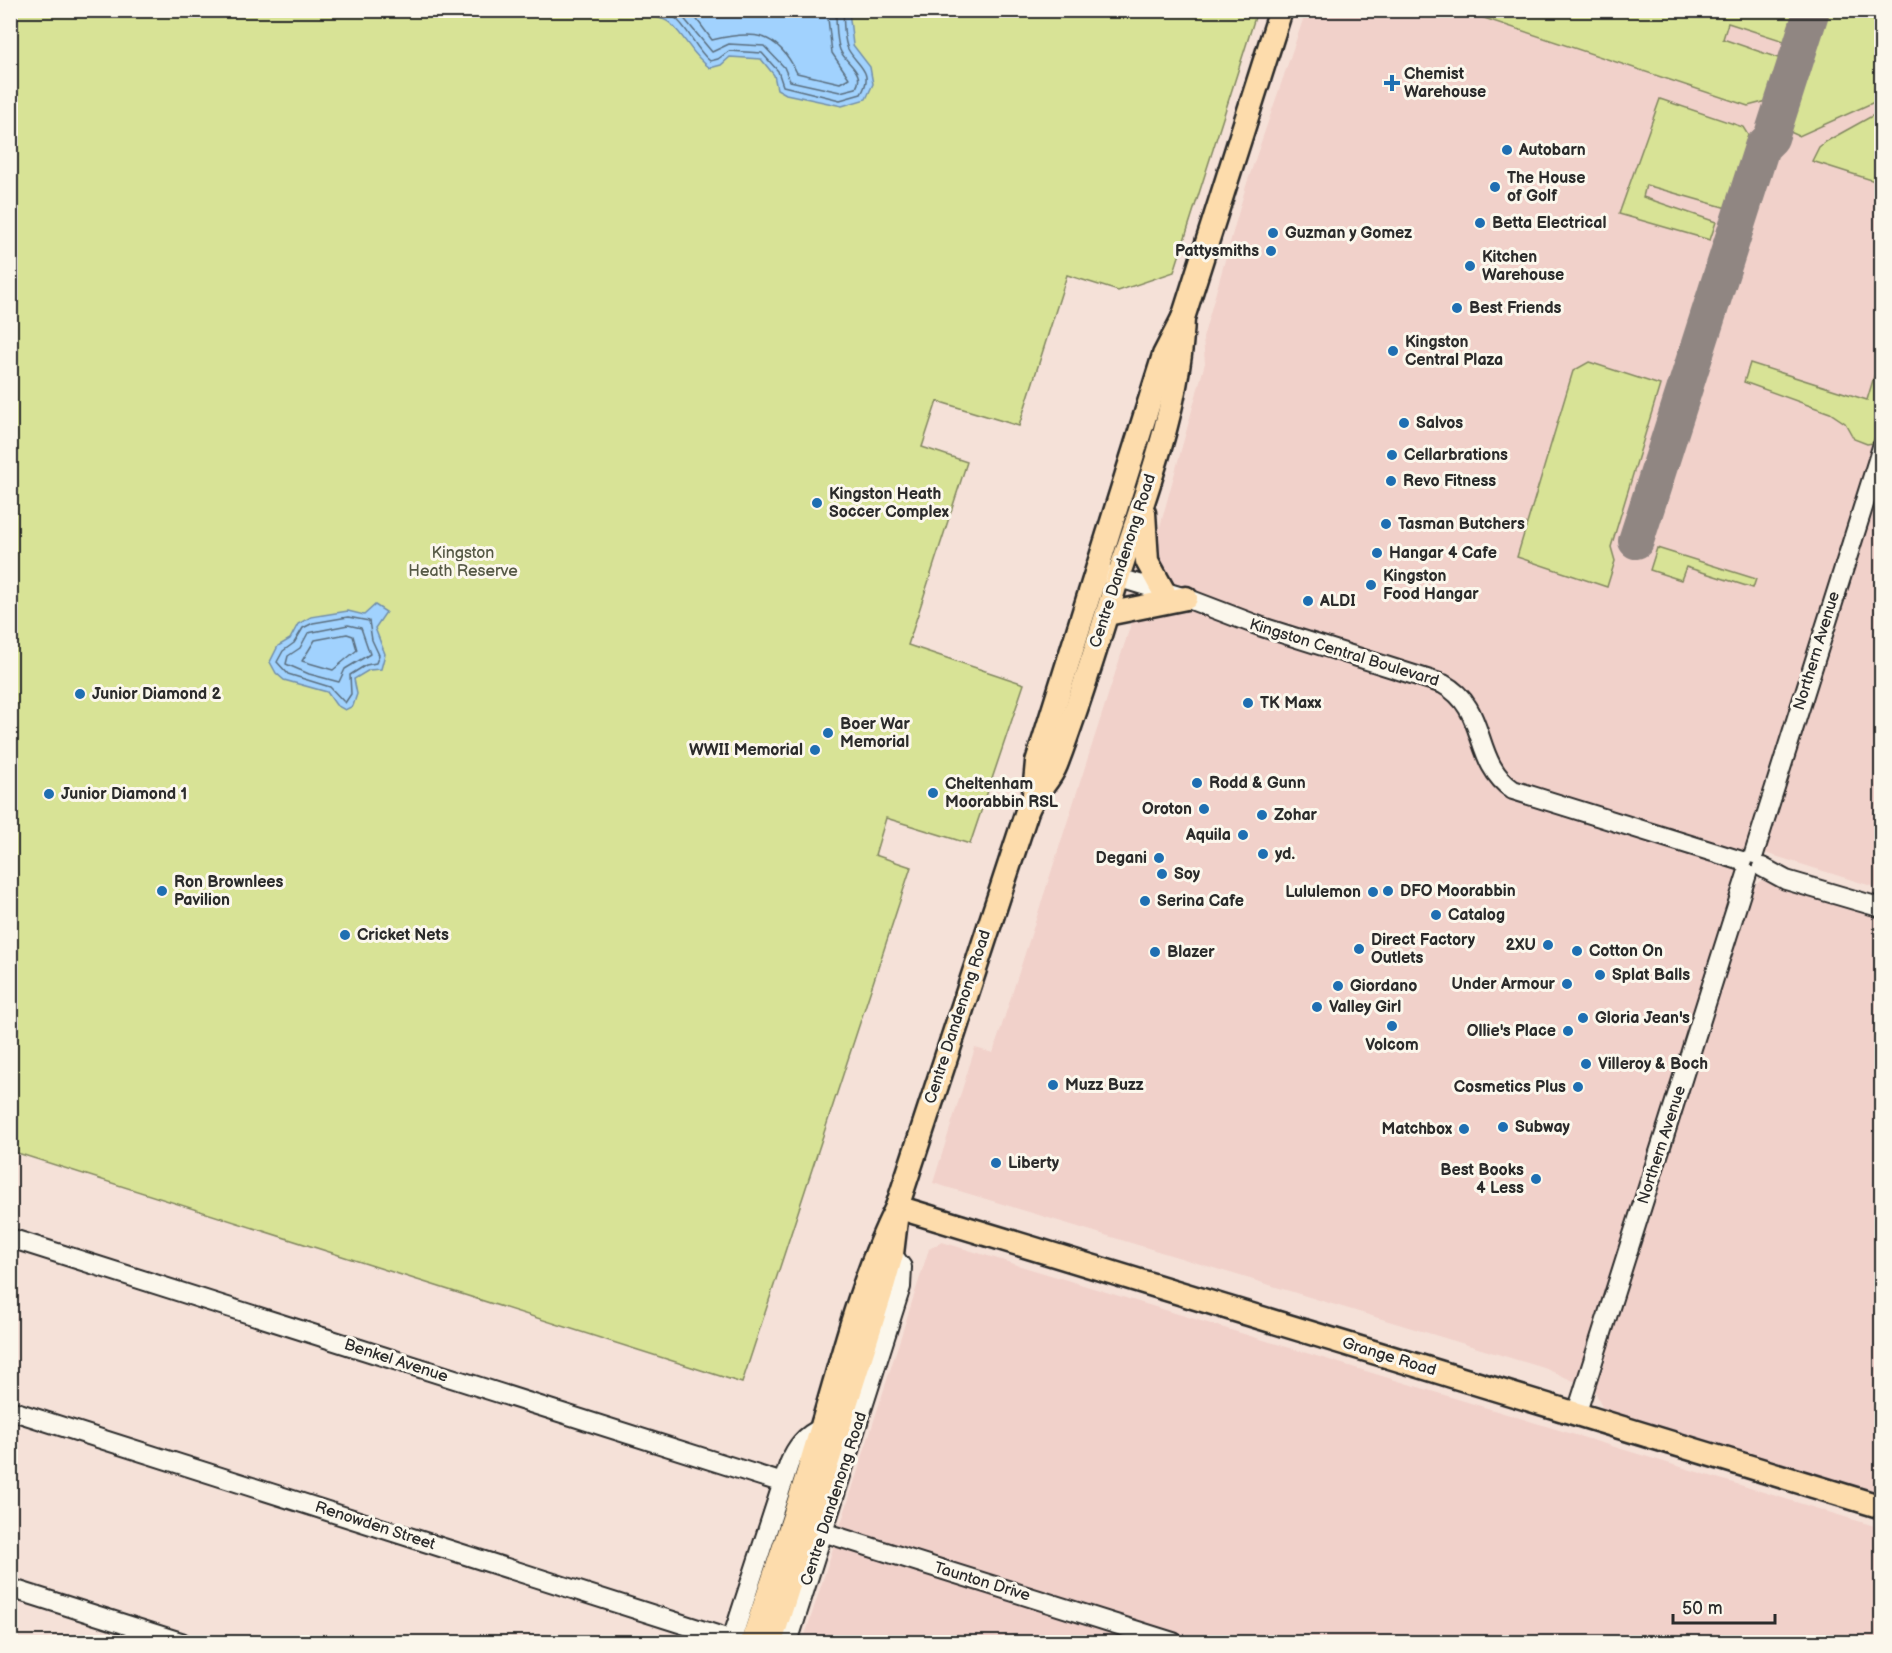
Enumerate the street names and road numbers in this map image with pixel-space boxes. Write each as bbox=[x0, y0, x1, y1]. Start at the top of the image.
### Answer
street label: Centre Dandenong Road bbox=[1086, 472, 1160, 650]
street label: Northern Avenue bbox=[1790, 589, 1844, 713]
street label: Kingston Central Boulevard bbox=[1247, 615, 1441, 691]
street label: Centre Dandenong Road bbox=[921, 928, 995, 1106]
street label: Northern Avenue bbox=[1634, 1083, 1690, 1206]
street label: Grange Road bbox=[1340, 1334, 1438, 1380]
street label: Benkel Avenue bbox=[342, 1335, 451, 1387]
street label: Centre Dandenong Road bbox=[797, 1410, 871, 1588]
street label: Renowden Street bbox=[313, 1498, 438, 1554]
street label: Taunton Drive bbox=[932, 1558, 1033, 1606]

